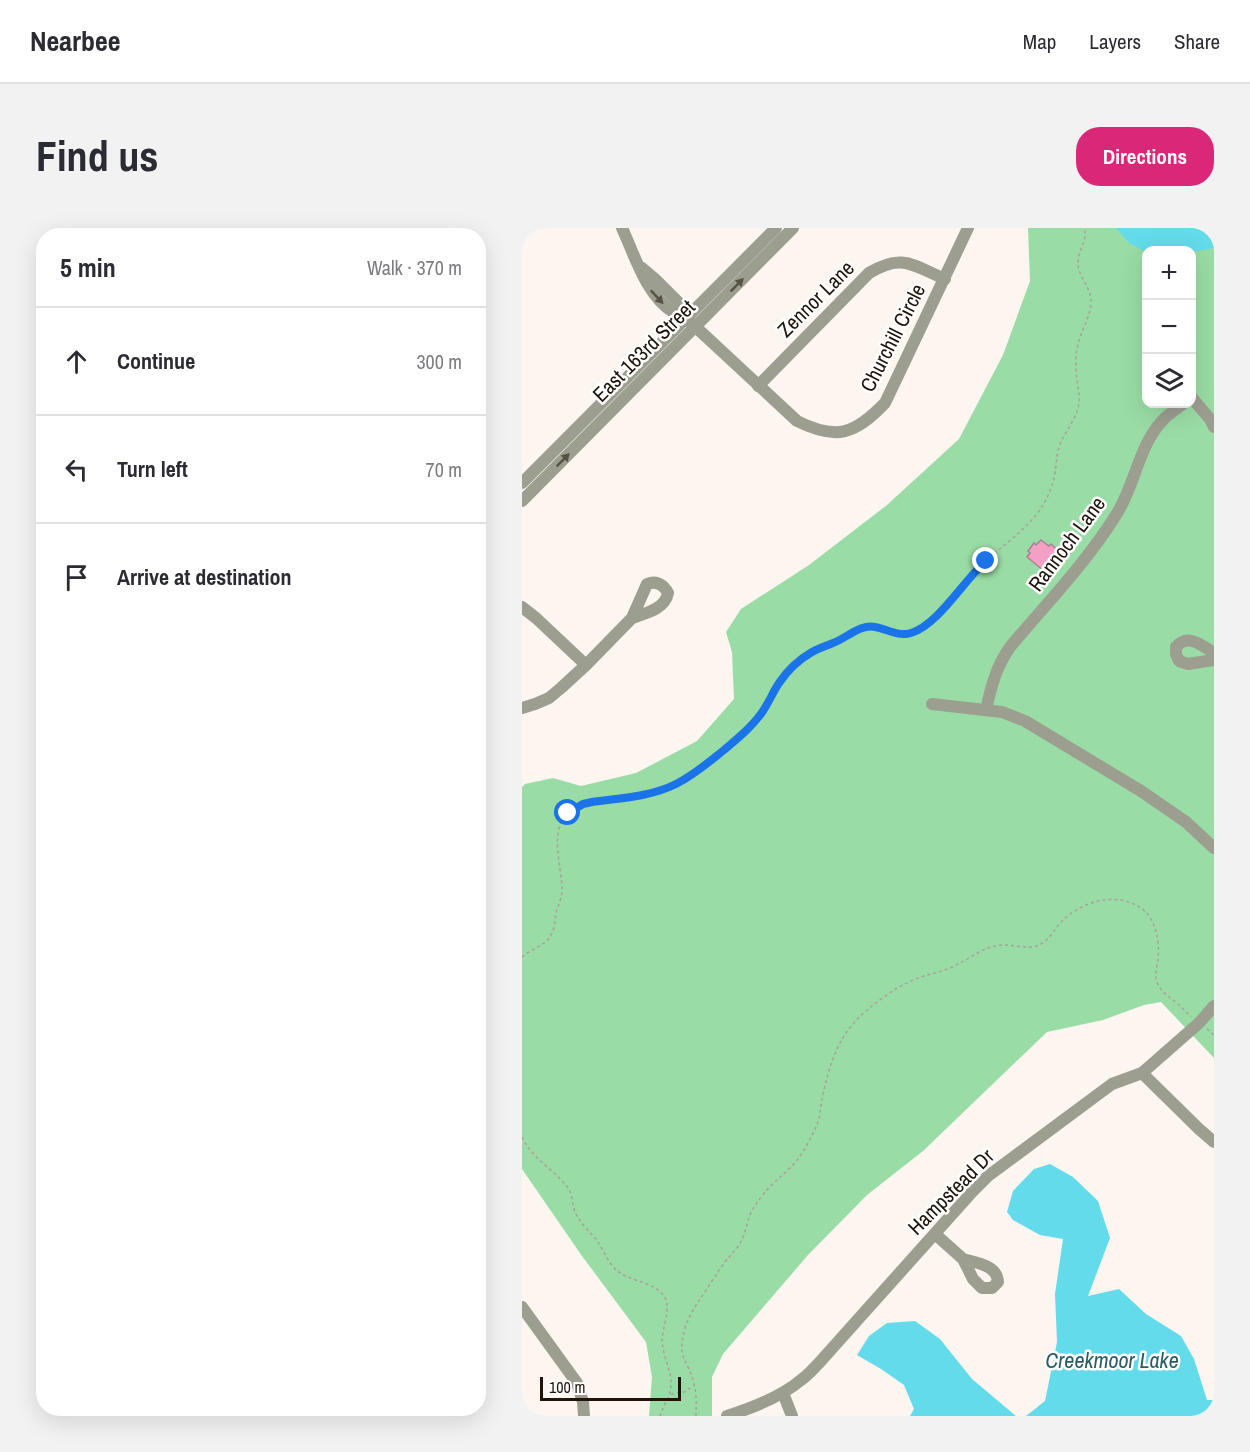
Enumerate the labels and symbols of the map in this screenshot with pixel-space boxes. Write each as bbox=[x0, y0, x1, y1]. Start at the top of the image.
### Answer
street label: Zennor Lane bbox=[771, 254, 860, 343]
one-way arrow bbox=[729, 278, 744, 292]
street label: Churchill Circle bbox=[853, 279, 932, 397]
one-way arrow bbox=[650, 289, 664, 303]
street label: East 163rd Street bbox=[586, 293, 701, 408]
one-way arrow bbox=[556, 452, 570, 467]
street label: Rannoch Lane bbox=[1021, 490, 1112, 597]
route end bbox=[972, 547, 998, 573]
route start bbox=[554, 799, 580, 825]
street label: Hampstead Dr bbox=[901, 1142, 1000, 1241]
water label: Creekmoor Lake bbox=[1045, 1345, 1179, 1375]
scale bar bbox=[540, 1374, 681, 1402]

